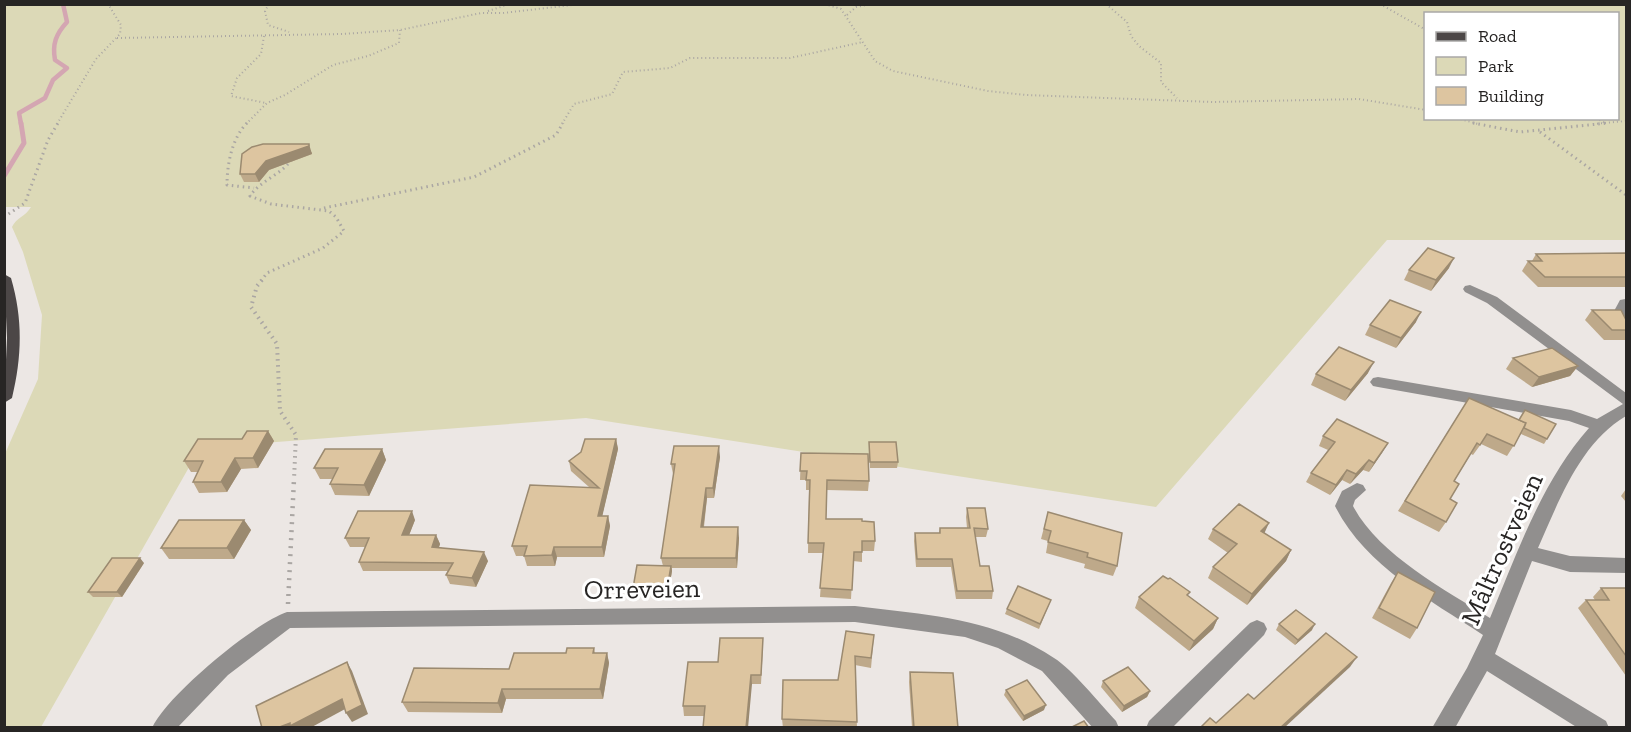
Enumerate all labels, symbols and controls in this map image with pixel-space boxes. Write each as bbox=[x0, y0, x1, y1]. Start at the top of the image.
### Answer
legend bbox=[1424, 12, 1619, 120]
text: Road bbox=[1478, 25, 1517, 47]
text: Park bbox=[1478, 55, 1514, 77]
text: Building bbox=[1478, 85, 1544, 107]
street label: Måltrostveien bbox=[1454, 468, 1550, 630]
street label: Orreveien bbox=[584, 572, 701, 606]

